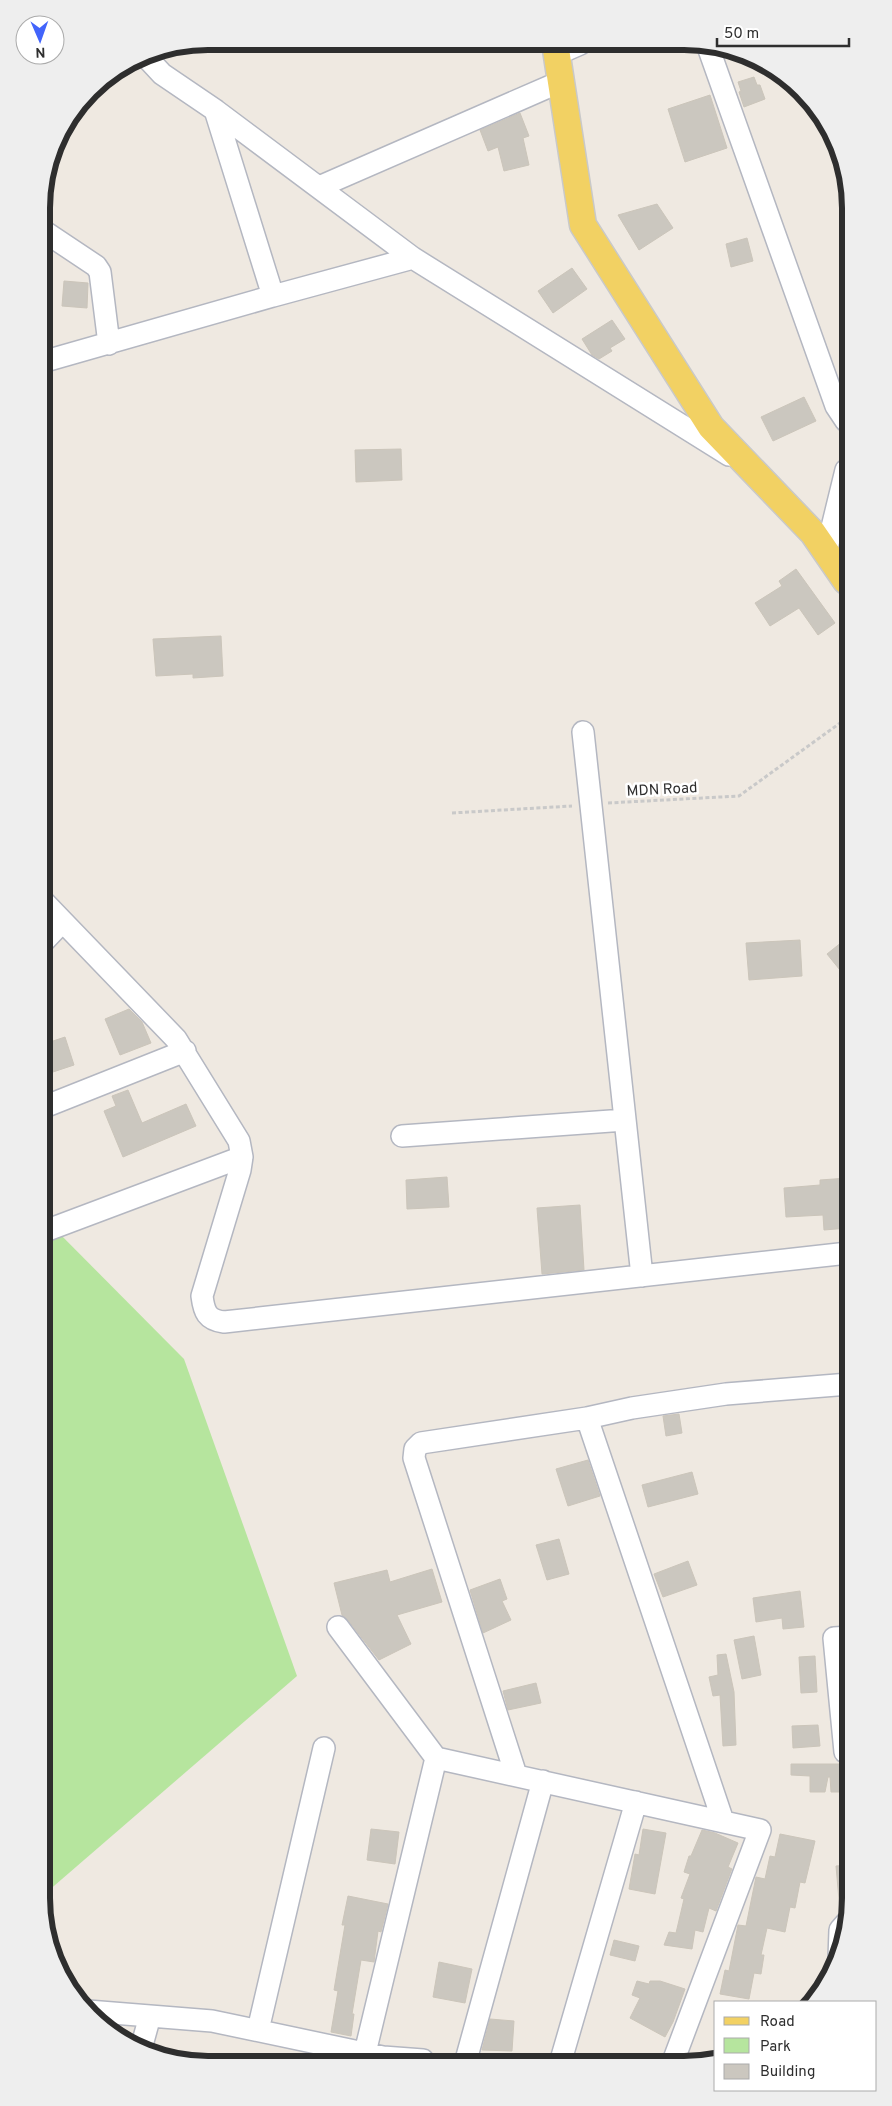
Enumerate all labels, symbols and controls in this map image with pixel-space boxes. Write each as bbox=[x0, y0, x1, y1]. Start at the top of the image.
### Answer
north arrow bbox=[15, 15, 65, 65]
scale bar bbox=[717, 15, 850, 47]
text: 50 m bbox=[724, 25, 759, 44]
text: N bbox=[35, 43, 46, 60]
street label: MDN Road bbox=[626, 779, 698, 802]
legend bbox=[714, 2001, 877, 2091]
text: Road bbox=[760, 2013, 795, 2032]
text: Park bbox=[760, 2038, 791, 2057]
text: Building bbox=[760, 2063, 815, 2082]

